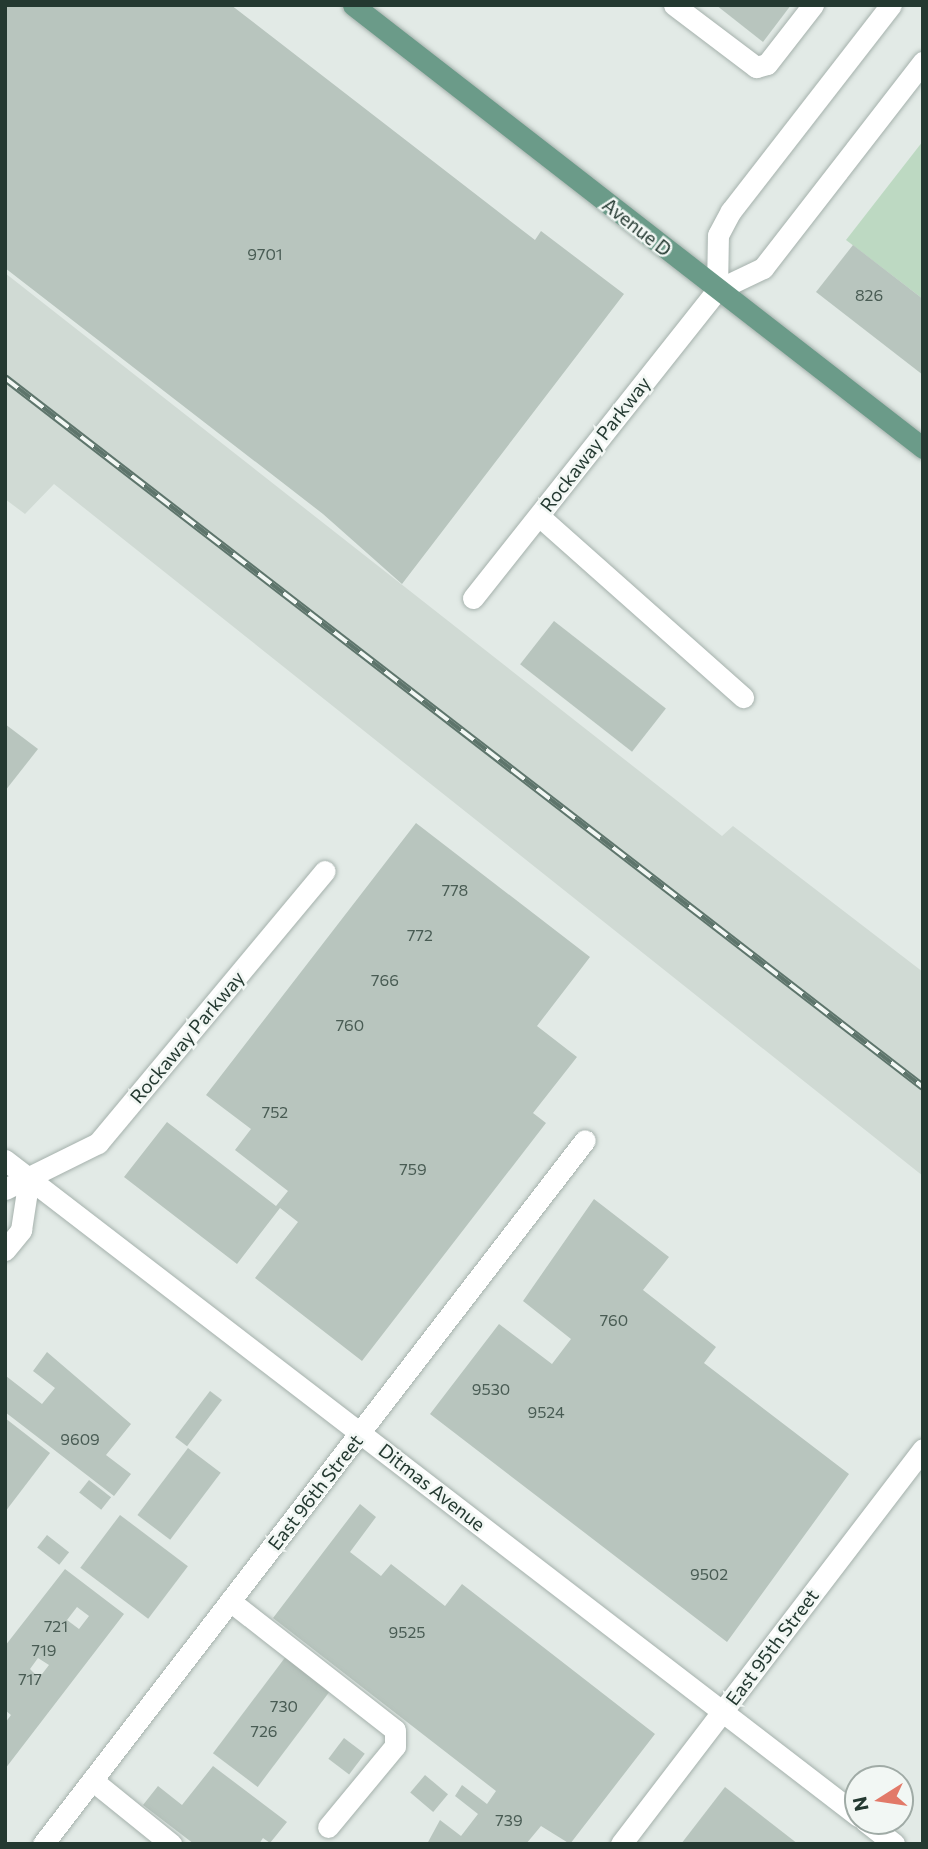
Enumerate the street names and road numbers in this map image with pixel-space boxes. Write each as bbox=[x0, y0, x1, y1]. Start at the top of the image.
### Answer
street label: Avenue D bbox=[598, 193, 676, 261]
street label: Rockaway Parkway bbox=[535, 372, 655, 516]
street label: Rockaway Parkway bbox=[125, 966, 249, 1108]
street label: East 96th Street bbox=[263, 1430, 367, 1554]
street label: Ditmas Avenue bbox=[374, 1438, 490, 1536]
street label: East 95th Street bbox=[721, 1584, 823, 1710]

